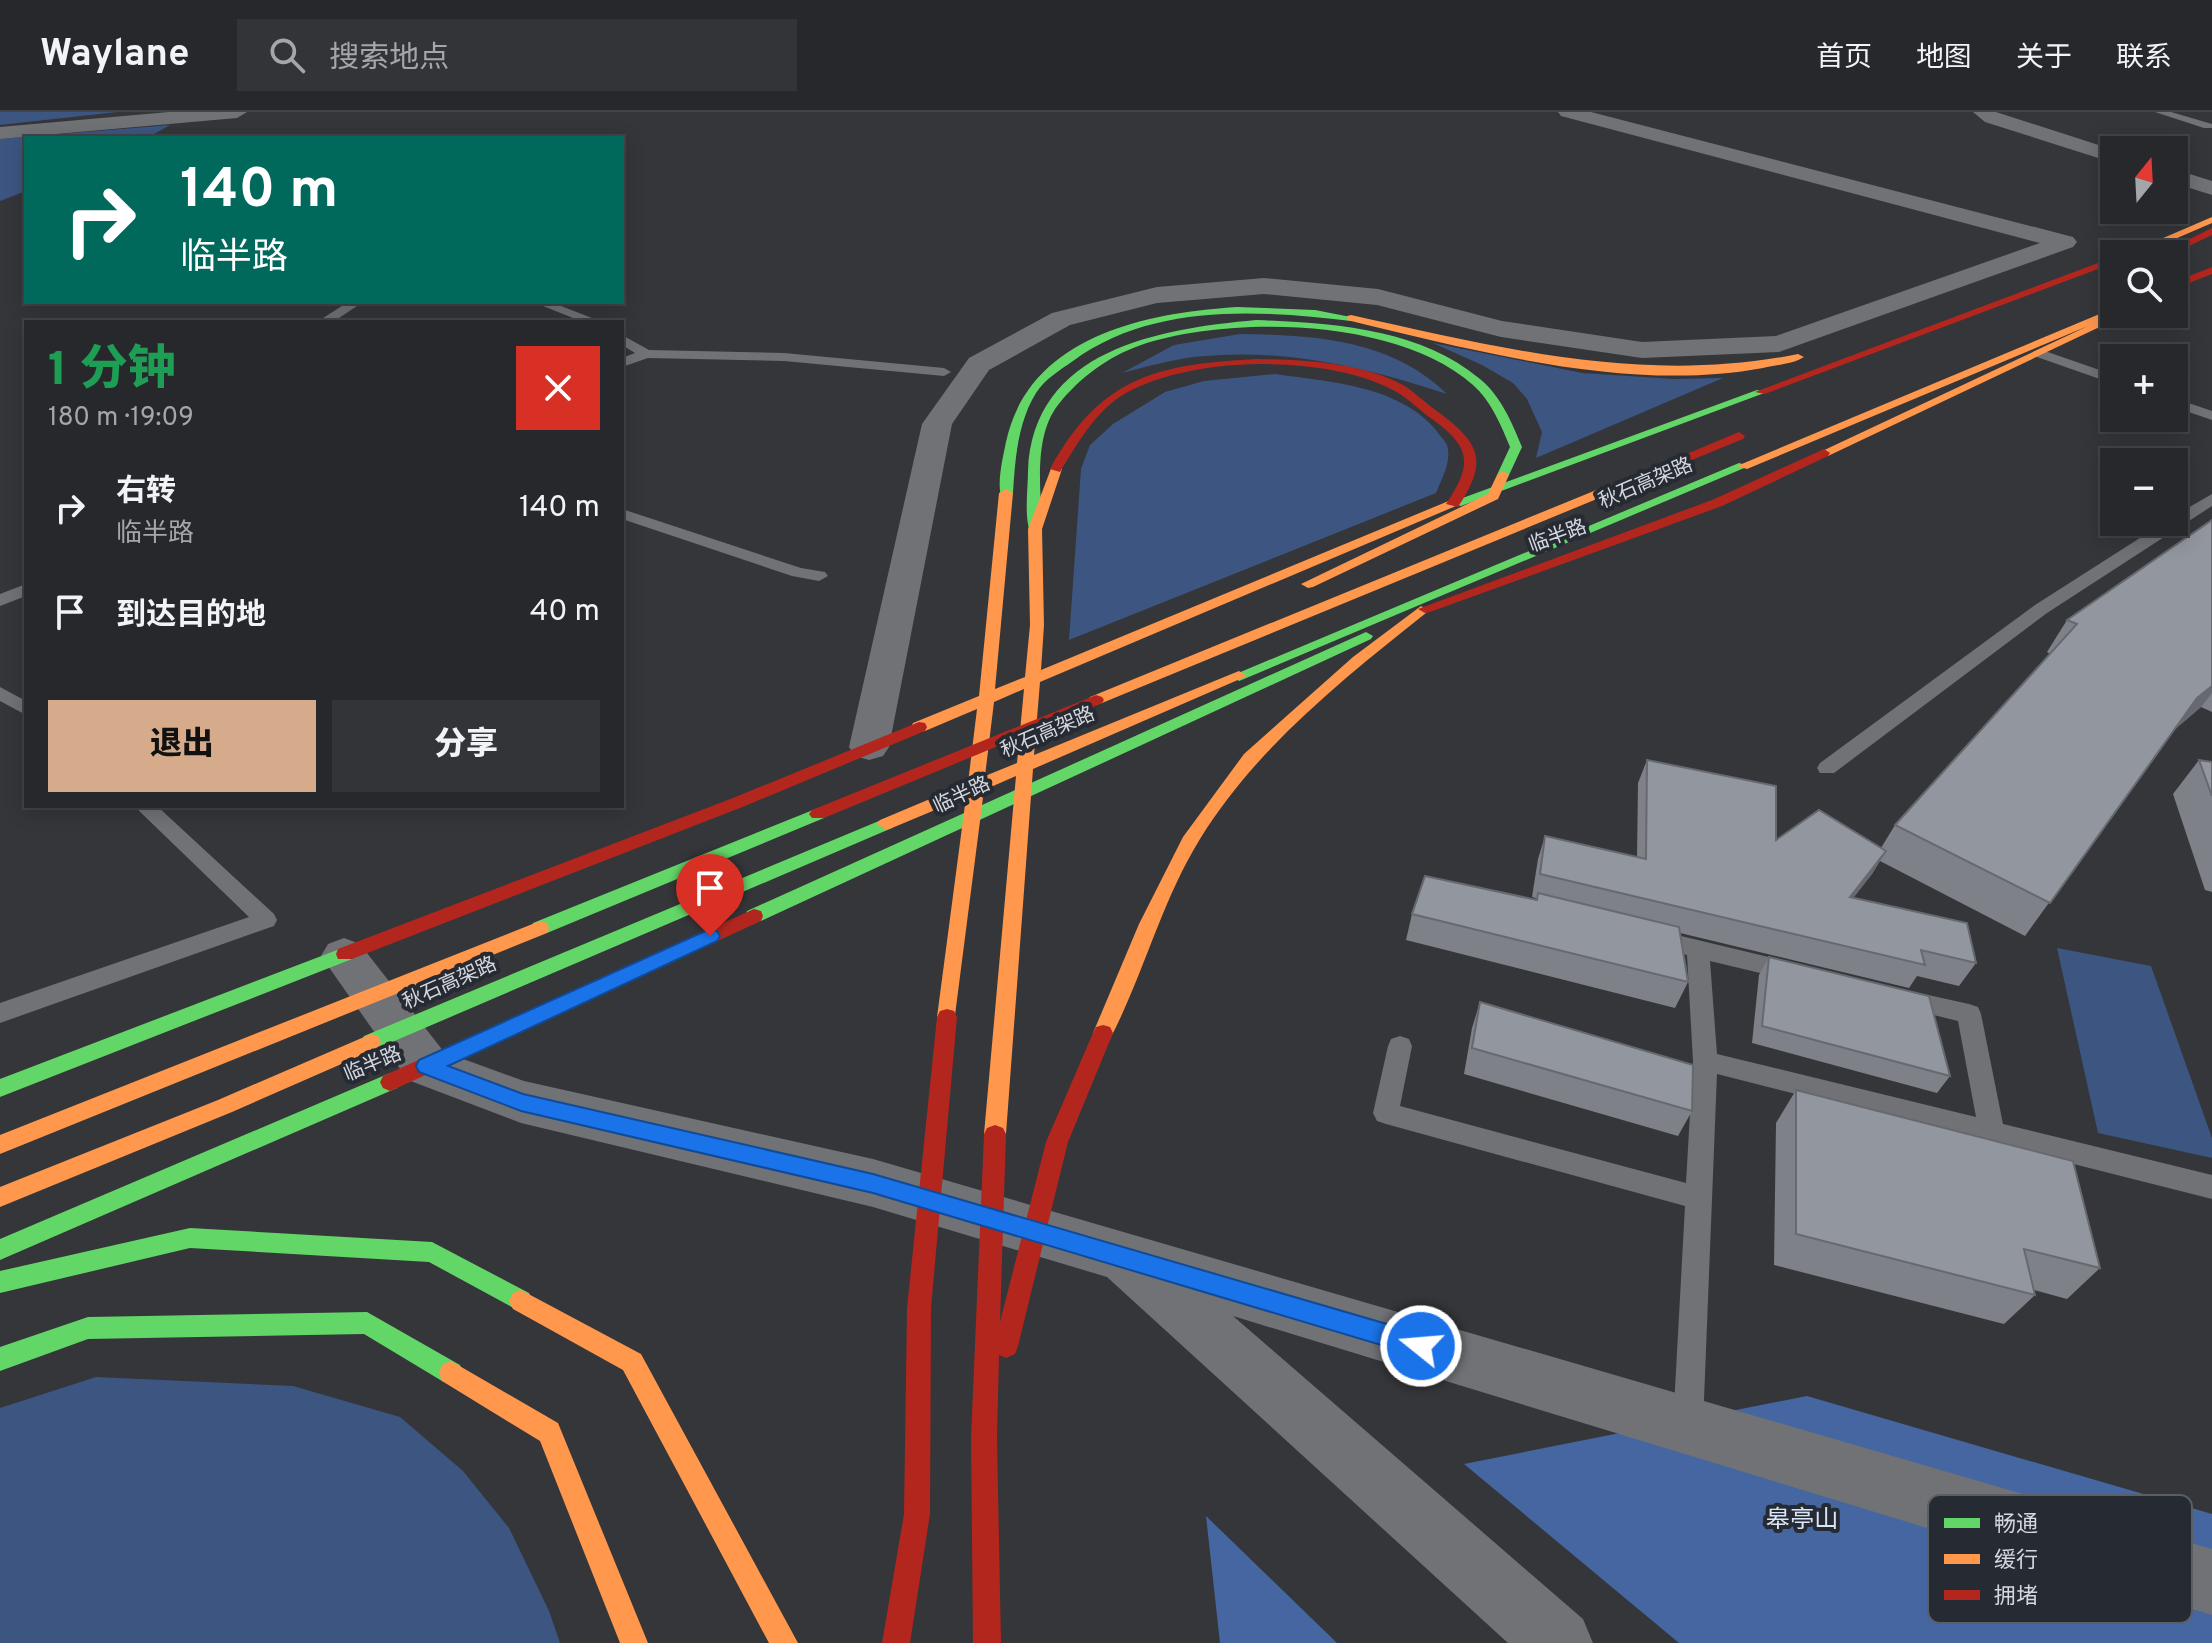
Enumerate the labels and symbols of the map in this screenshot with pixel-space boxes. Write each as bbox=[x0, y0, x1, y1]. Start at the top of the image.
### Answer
north arrow bbox=[2100, 136, 2188, 224]
street label: 秋石高架路 bbox=[1595, 452, 1697, 516]
street label: 临半路 bbox=[1525, 515, 1591, 559]
street label: 秋石高架路 bbox=[997, 701, 1099, 765]
street label: 临半路 bbox=[929, 772, 995, 820]
pin bbox=[676, 854, 744, 936]
street label: 秋石高架路 bbox=[399, 952, 501, 1016]
street label: 临半路 bbox=[340, 1041, 406, 1089]
position arrow bbox=[1379, 1304, 1463, 1388]
legend bbox=[1928, 1495, 2192, 1623]
park label: 皋亭山 bbox=[1766, 1506, 1838, 1536]
text: 畅通 bbox=[1994, 1512, 2038, 1539]
text: 缓行 bbox=[1994, 1548, 2038, 1575]
text: 拥堵 bbox=[1994, 1584, 2038, 1611]

